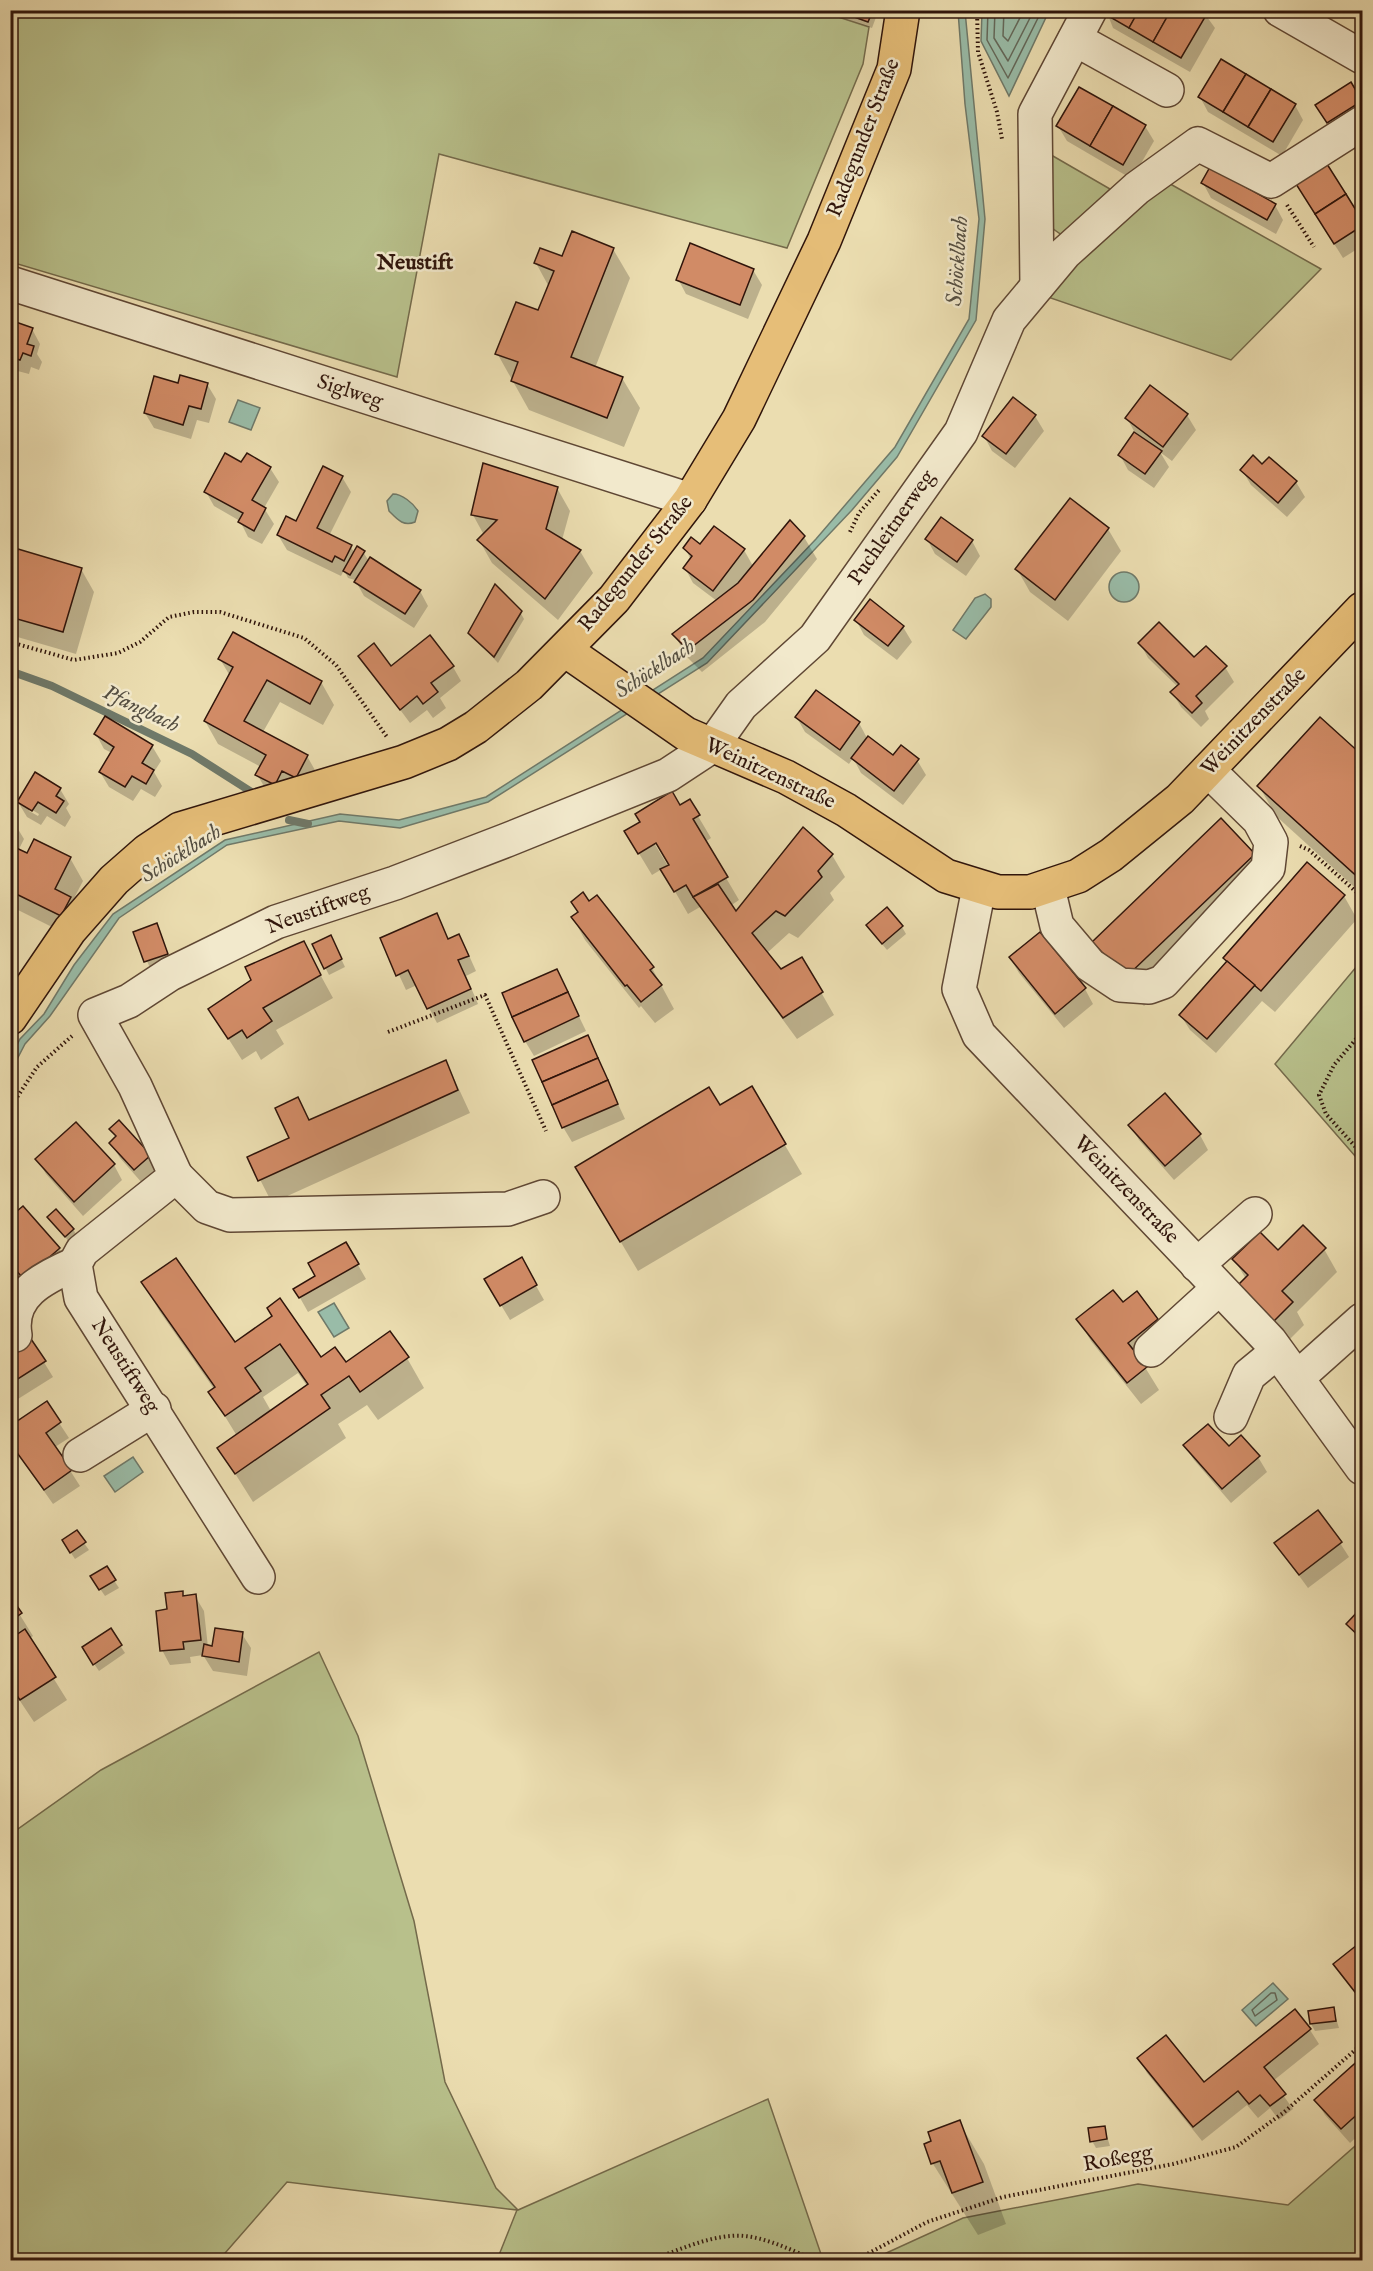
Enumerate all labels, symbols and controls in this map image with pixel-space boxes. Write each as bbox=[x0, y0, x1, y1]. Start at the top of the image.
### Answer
street label: Radegunder Straße bbox=[821, 55, 907, 221]
water label: Schöcklbach bbox=[941, 215, 975, 307]
district label: Neustift bbox=[376, 249, 454, 277]
street label: Siglweg bbox=[314, 369, 387, 416]
street label: Puchleitnerweg bbox=[842, 465, 942, 591]
street label: Radegunder Straße bbox=[573, 490, 699, 638]
water label: Schöcklbach bbox=[610, 633, 700, 705]
street label: Weinitzenstraße bbox=[1195, 662, 1313, 782]
water label: Pfangbach bbox=[98, 679, 184, 739]
street label: Weinitzenstraße bbox=[701, 732, 840, 816]
water label: Schöcklbach bbox=[135, 818, 227, 890]
street label: Neustiftweg bbox=[263, 879, 374, 941]
street label: Weinitzenstraße bbox=[1067, 1130, 1185, 1250]
street label: Neustiftweg bbox=[84, 1313, 166, 1419]
street label: Roßegg bbox=[1081, 2139, 1156, 2179]

